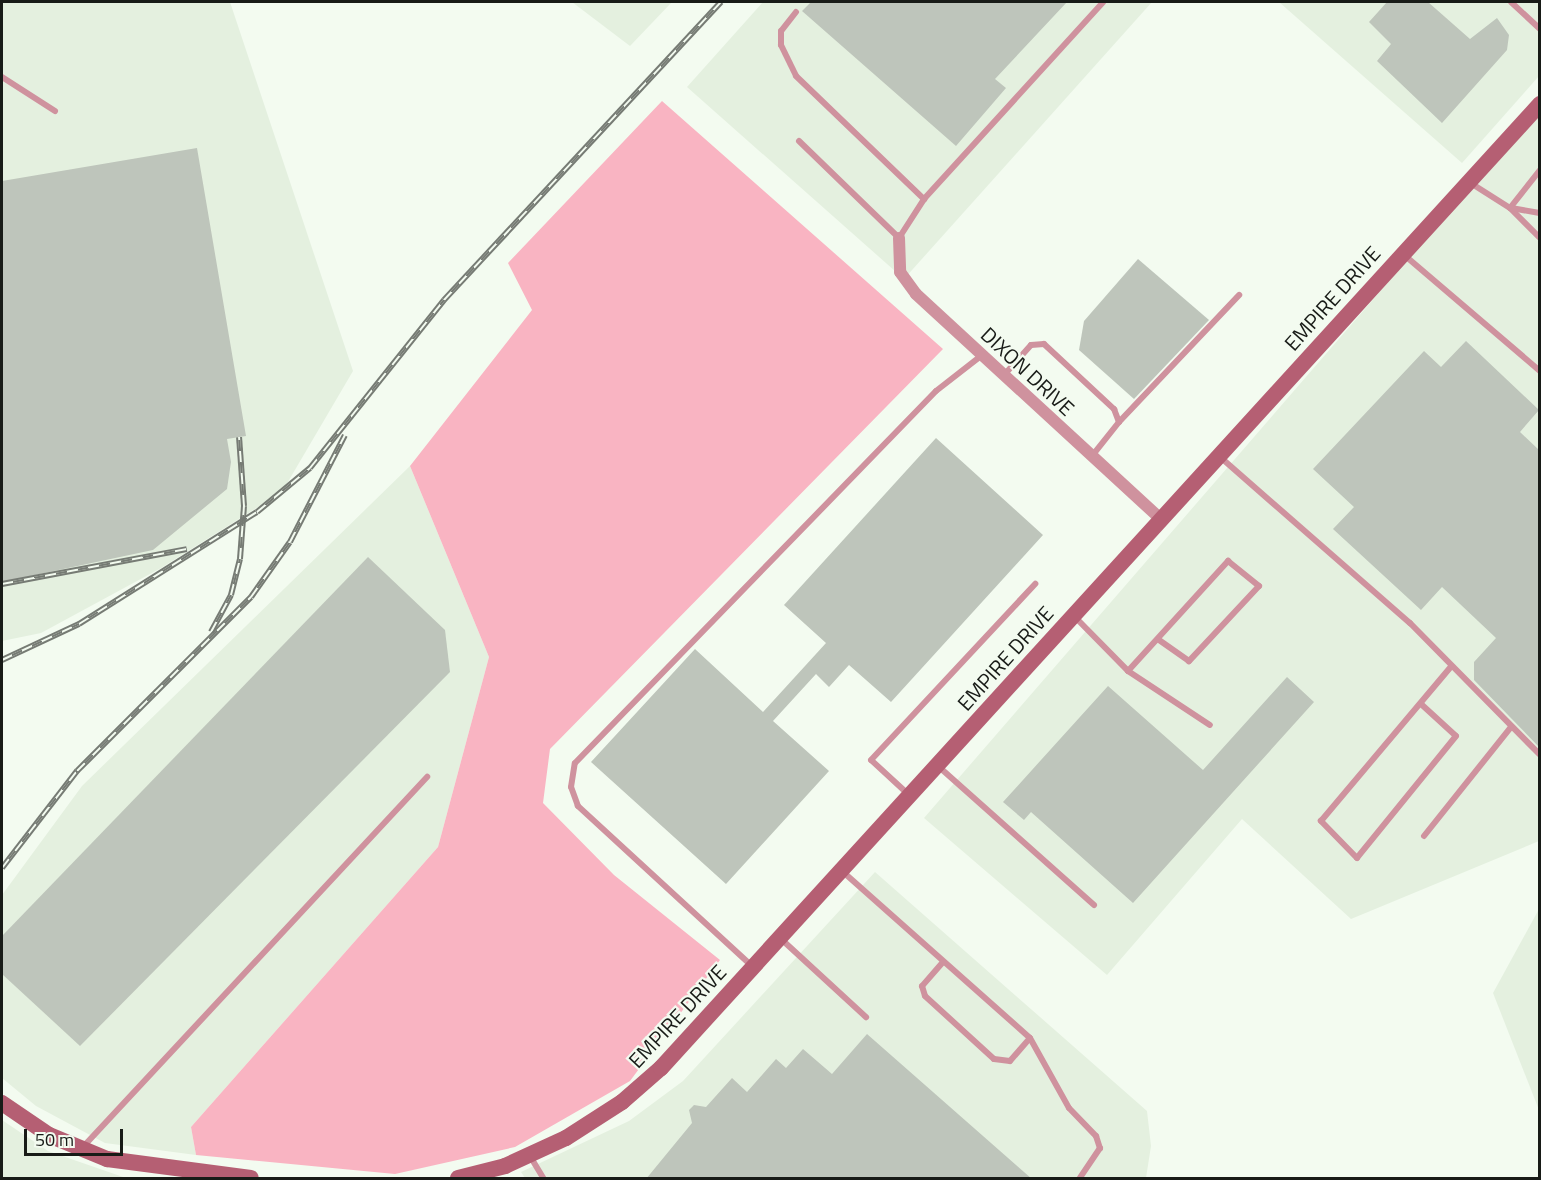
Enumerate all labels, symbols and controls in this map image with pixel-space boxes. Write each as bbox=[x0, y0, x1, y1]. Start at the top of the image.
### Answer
street label: EMPIRE DRIVE bbox=[1279, 241, 1385, 355]
street label: DIXON DRIVE bbox=[976, 321, 1080, 421]
street label: EMPIRE DRIVE bbox=[952, 601, 1058, 715]
street label: EMPIRE DRIVE bbox=[623, 959, 731, 1073]
scale bar bbox=[27, 1117, 126, 1155]
text: 50 m bbox=[35, 1126, 74, 1153]

